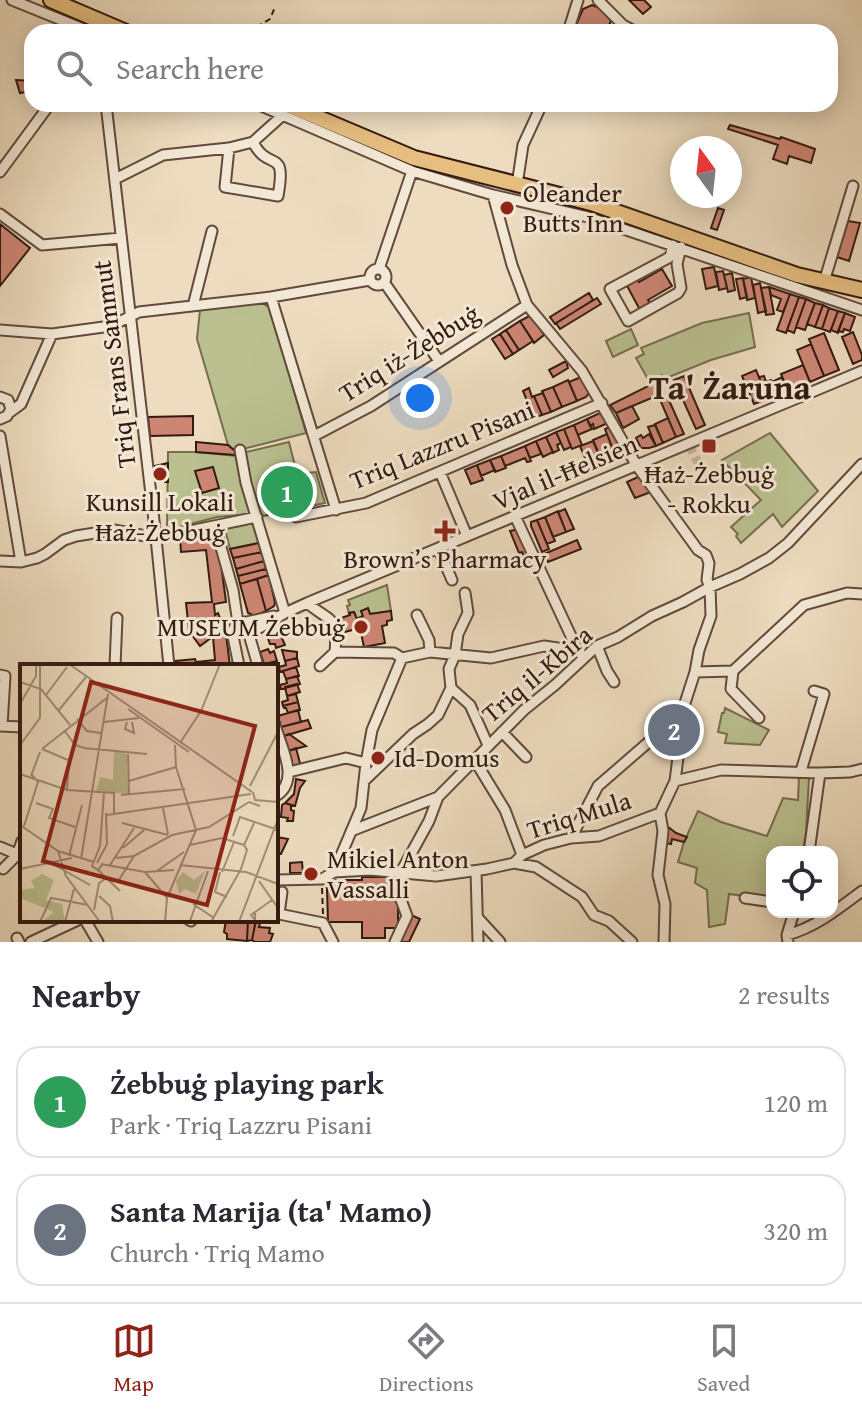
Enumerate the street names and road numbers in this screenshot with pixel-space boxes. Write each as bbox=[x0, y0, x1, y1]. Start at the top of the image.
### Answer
street label: Triq Frans Sammut bbox=[81, 258, 146, 470]
street label: Triq iż-Żebbuġ bbox=[331, 294, 487, 411]
street label: Triq Lazzru Pisani bbox=[344, 390, 540, 499]
street label: Vjal il-Ħelsien bbox=[486, 423, 644, 520]
street label: Triq il-Kbira bbox=[473, 615, 601, 732]
street label: Triq Mula bbox=[522, 780, 636, 849]

